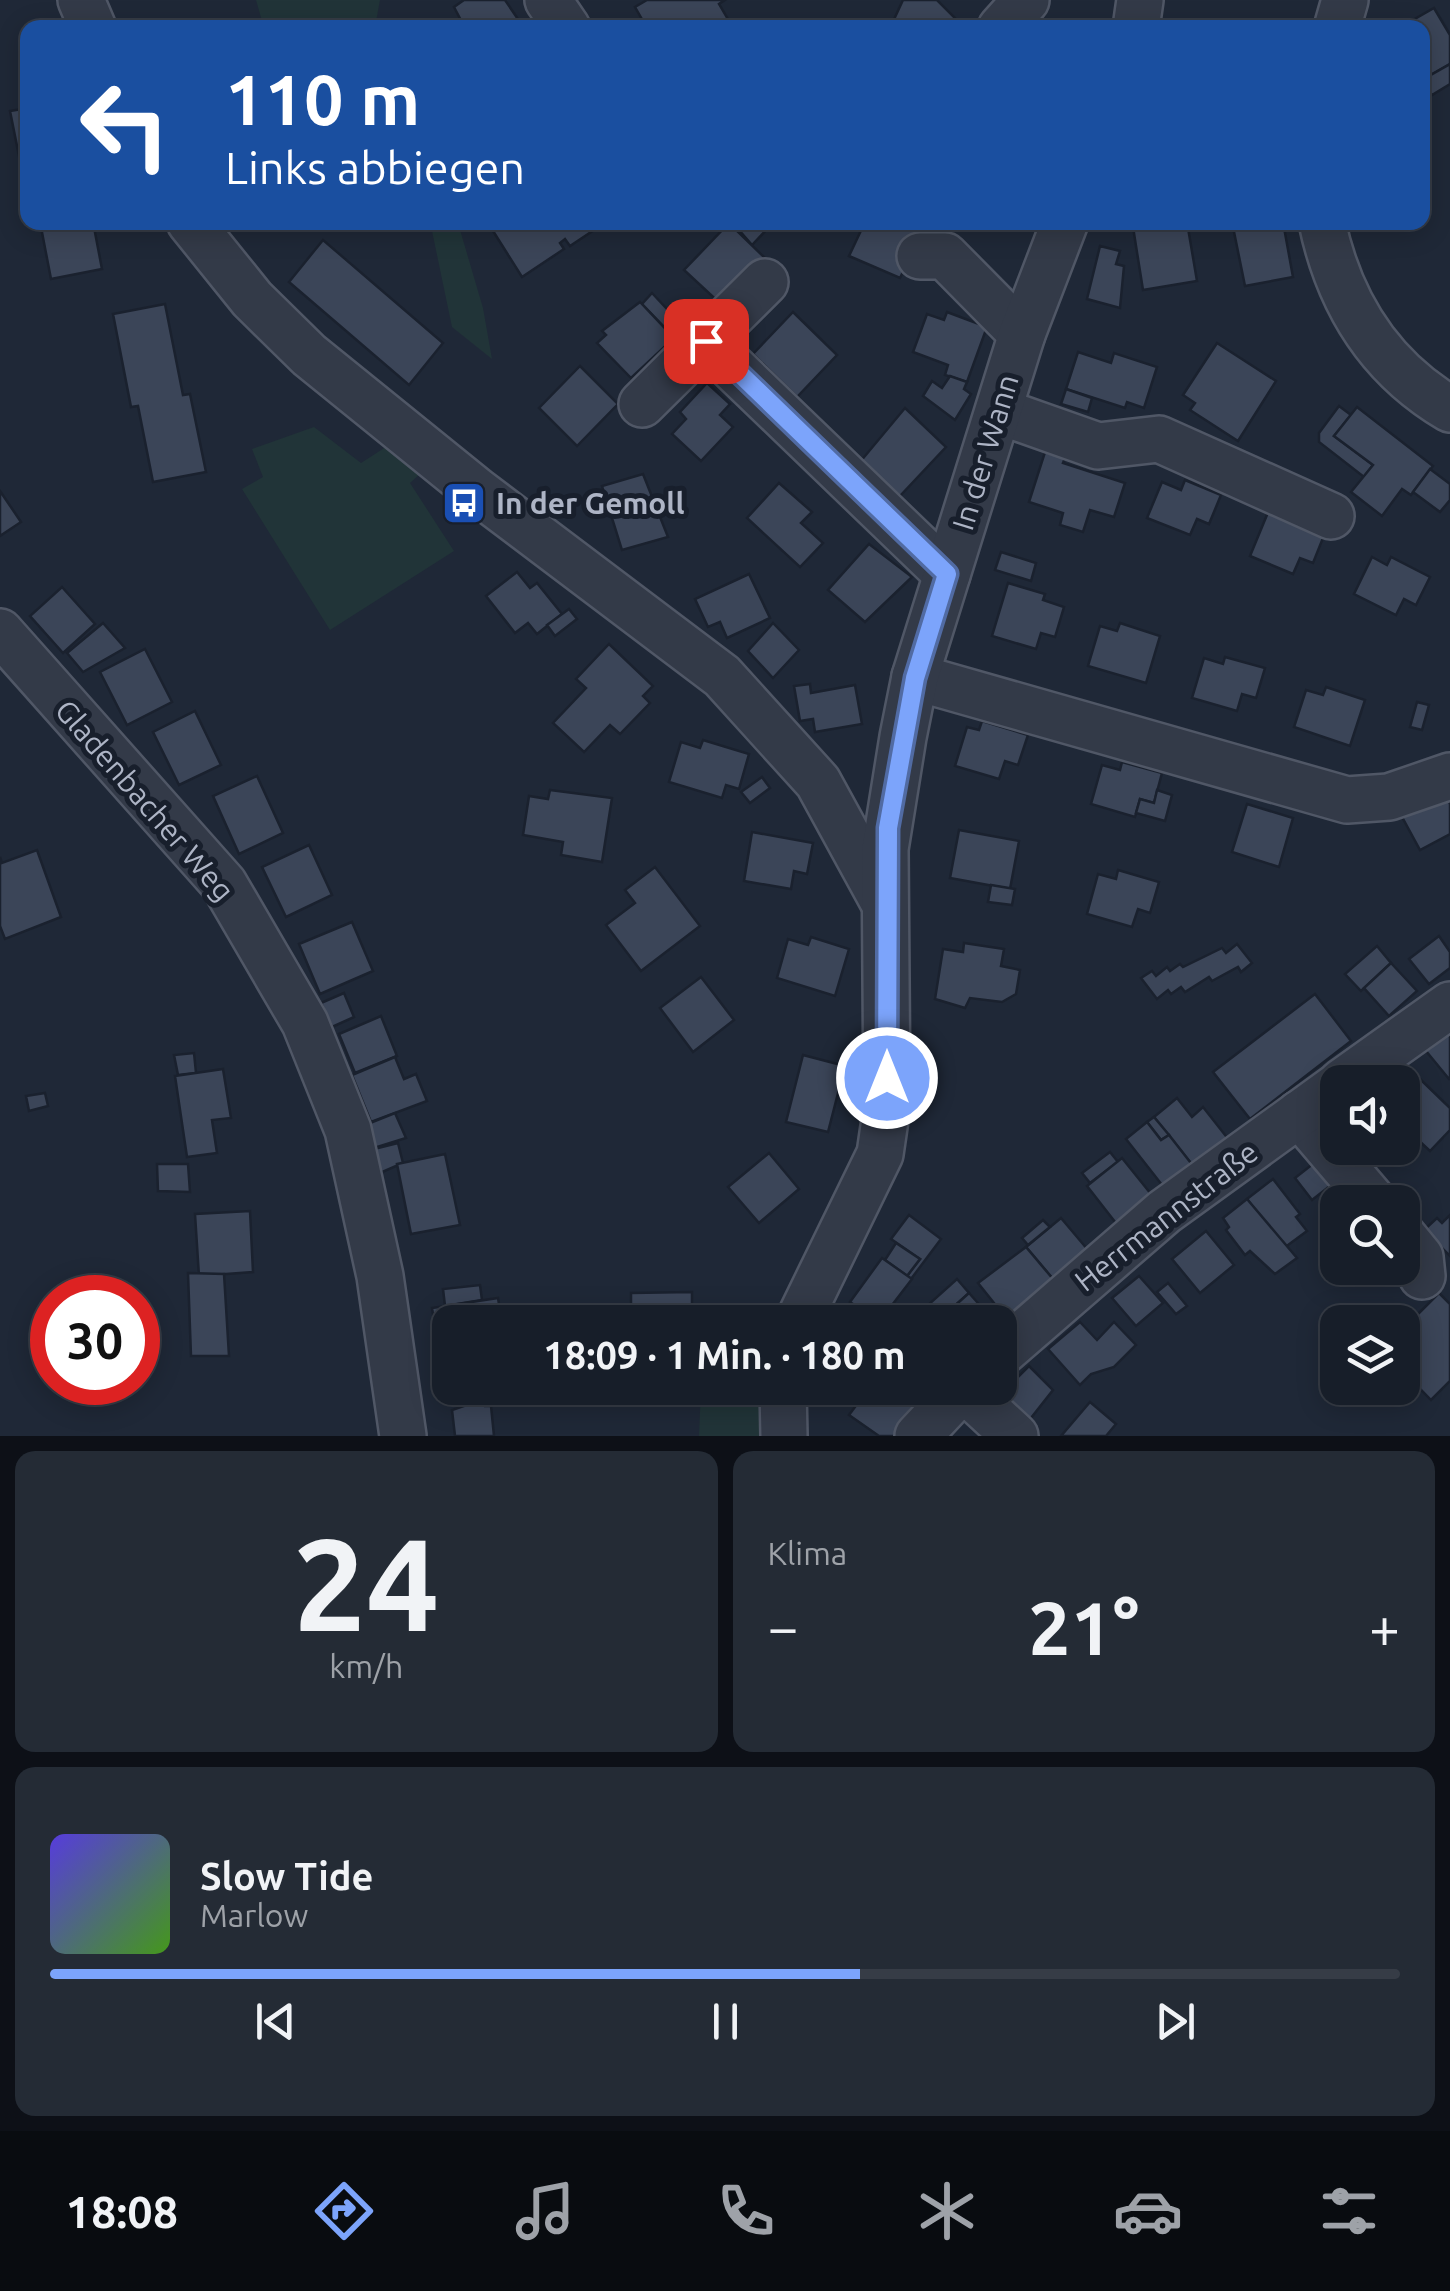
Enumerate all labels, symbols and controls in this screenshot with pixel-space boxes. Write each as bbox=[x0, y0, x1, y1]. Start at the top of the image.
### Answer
icon: left bbox=[60, 60, 190, 190]
text: 110 m bbox=[225, 60, 420, 138]
text: Links abbiegen bbox=[225, 142, 525, 193]
pin bbox=[664, 299, 749, 384]
icon: arrive bbox=[679, 314, 734, 369]
street label: In der Wann bbox=[945, 370, 1025, 534]
bus stop icon: In der Gemoll bbox=[441, 480, 487, 526]
place label: In der Gemoll bbox=[496, 486, 685, 520]
street label: Gladenbacher Weg bbox=[49, 693, 241, 907]
position arrow bbox=[835, 1026, 939, 1130]
map controls bbox=[1320, 1065, 1420, 1405]
button: sound bbox=[1320, 1065, 1420, 1165]
street label: Herrmannstraße bbox=[1068, 1134, 1264, 1298]
button: search bbox=[1320, 1185, 1420, 1285]
speed limit sign: 30 bbox=[30, 1275, 160, 1405]
button: layers bbox=[1320, 1305, 1420, 1405]
text: 18:09 · 1 Min. · 180 m bbox=[543, 1334, 906, 1376]
text: 24 bbox=[293, 1510, 440, 1656]
text: Klima bbox=[768, 1535, 847, 1571]
text: 21° bbox=[1028, 1585, 1139, 1669]
text: − bbox=[768, 1596, 799, 1657]
text: + bbox=[1369, 1596, 1400, 1657]
text: km/h bbox=[329, 1648, 403, 1684]
text: Slow Tide bbox=[200, 1855, 373, 1897]
text: Marlow bbox=[200, 1897, 308, 1933]
icon: previous bbox=[248, 1994, 303, 2049]
icon: pause bbox=[698, 1994, 753, 2049]
icon: next bbox=[1148, 1994, 1203, 2049]
icon: directions bbox=[309, 2176, 379, 2246]
icon: music bbox=[510, 2176, 580, 2246]
icon: phone bbox=[711, 2176, 781, 2246]
icon: climate bbox=[912, 2176, 982, 2246]
icon: car bbox=[1113, 2176, 1183, 2246]
icon: filters bbox=[1314, 2176, 1384, 2246]
text: 18:08 bbox=[66, 2186, 178, 2237]

